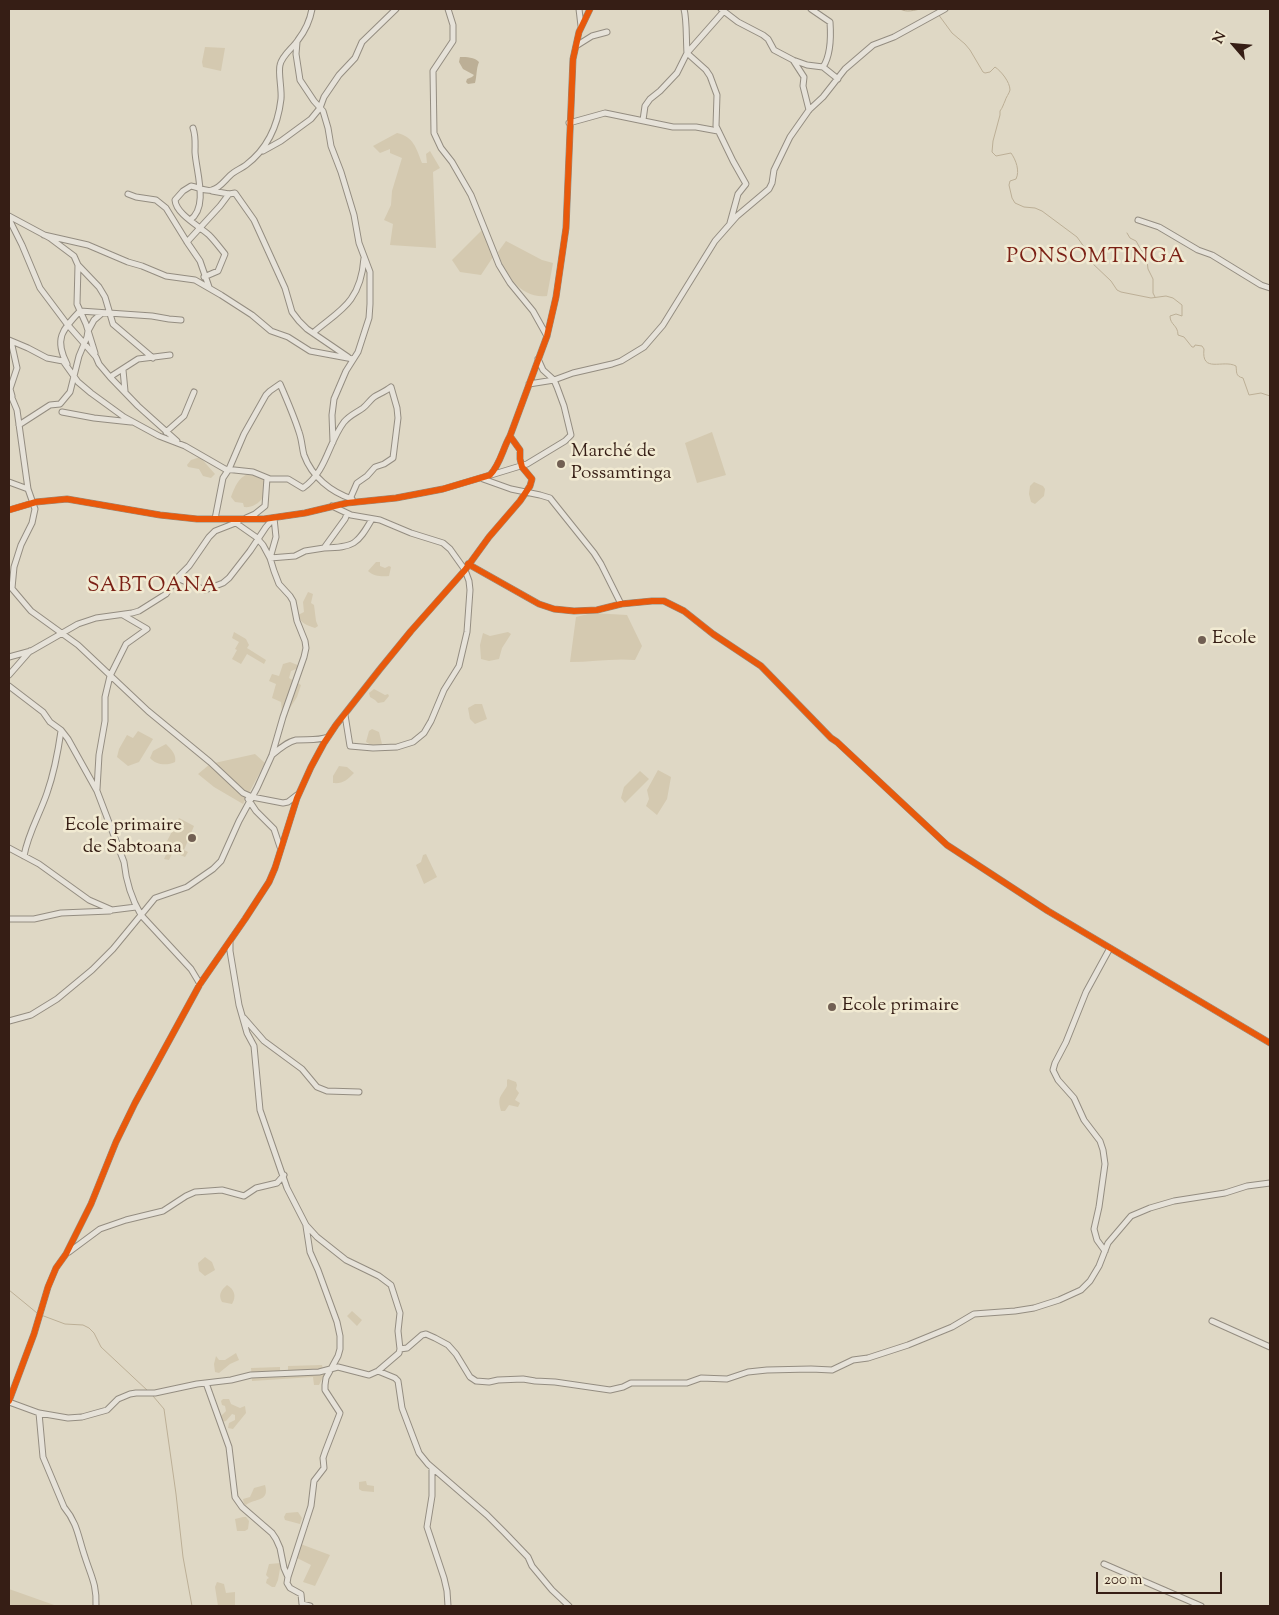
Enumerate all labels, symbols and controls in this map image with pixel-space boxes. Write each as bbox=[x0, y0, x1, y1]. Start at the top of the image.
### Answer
north arrow bbox=[1209, 20, 1259, 70]
text: N bbox=[1209, 29, 1232, 48]
district label: PONSOMTINGA bbox=[1005, 245, 1187, 271]
place label: Marché de Possamtinga bbox=[571, 442, 671, 486]
marker: Marché de Possamtinga bbox=[555, 458, 567, 470]
district label: SABTOANA bbox=[86, 574, 220, 600]
place label: Ecole bbox=[1212, 629, 1256, 651]
marker: Ecole bbox=[1196, 634, 1208, 646]
place label: Ecole primaire de Sabtoana bbox=[65, 816, 182, 860]
marker: Ecole primaire de Sabtoana bbox=[186, 832, 198, 844]
place label: Ecole primaire bbox=[842, 996, 959, 1018]
marker: Ecole primaire bbox=[826, 1001, 838, 1013]
scale bar bbox=[1099, 1562, 1225, 1594]
text: 200 m bbox=[1104, 1570, 1143, 1591]

